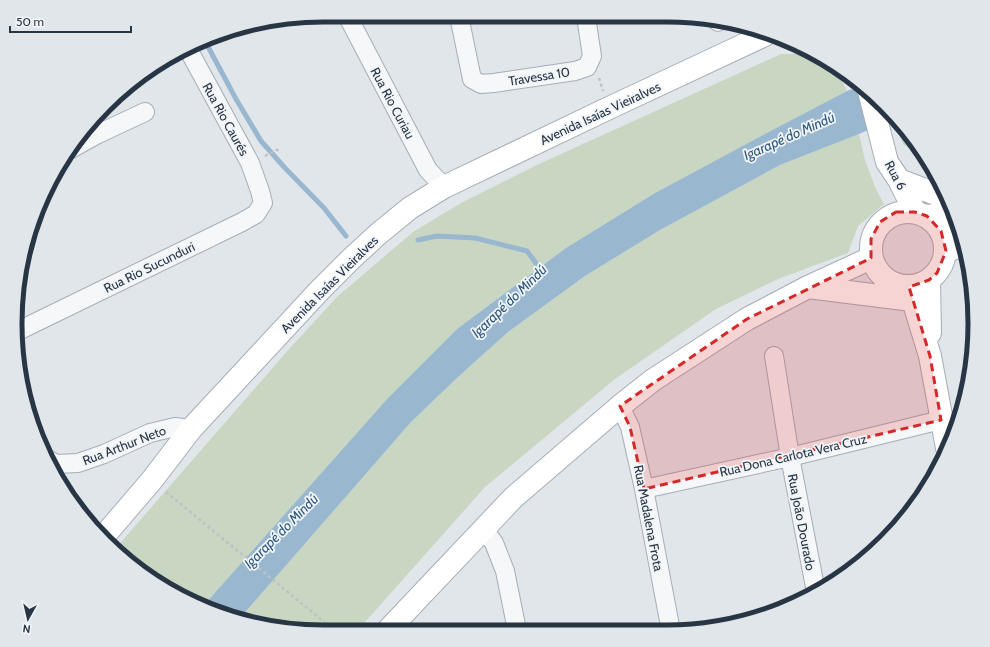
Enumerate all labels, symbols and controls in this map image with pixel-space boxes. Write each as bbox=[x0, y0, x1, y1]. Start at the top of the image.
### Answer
scale bar bbox=[10, 8, 131, 34]
text: 50 m bbox=[16, 14, 44, 29]
street label: Travessa 10 bbox=[507, 63, 571, 89]
street label: Rua Rio Curiau bbox=[367, 64, 419, 142]
street label: Avenida Isaías Vieiralves bbox=[537, 78, 663, 148]
street label: Rua Rio Caurés bbox=[199, 80, 253, 159]
water label: Igarapé do Mindú bbox=[741, 108, 837, 164]
street label: Rua 6 bbox=[882, 158, 910, 192]
street label: Avenida Isaías Vieiralves bbox=[277, 232, 381, 336]
street label: Rua Rio Sucunduri bbox=[101, 238, 197, 296]
water label: Igarapé do Mindú bbox=[468, 260, 550, 341]
street label: Rua Arthur Neto bbox=[80, 422, 168, 468]
street label: Rua Dona Carlota Vera Cruz bbox=[718, 430, 868, 480]
street label: Rua Madalena Frota bbox=[631, 464, 667, 573]
street label: Rua João Dourado bbox=[785, 472, 819, 572]
water label: Igarapé do Mindú bbox=[240, 490, 322, 572]
north arrow bbox=[8, 599, 48, 639]
text: N bbox=[22, 621, 31, 636]

